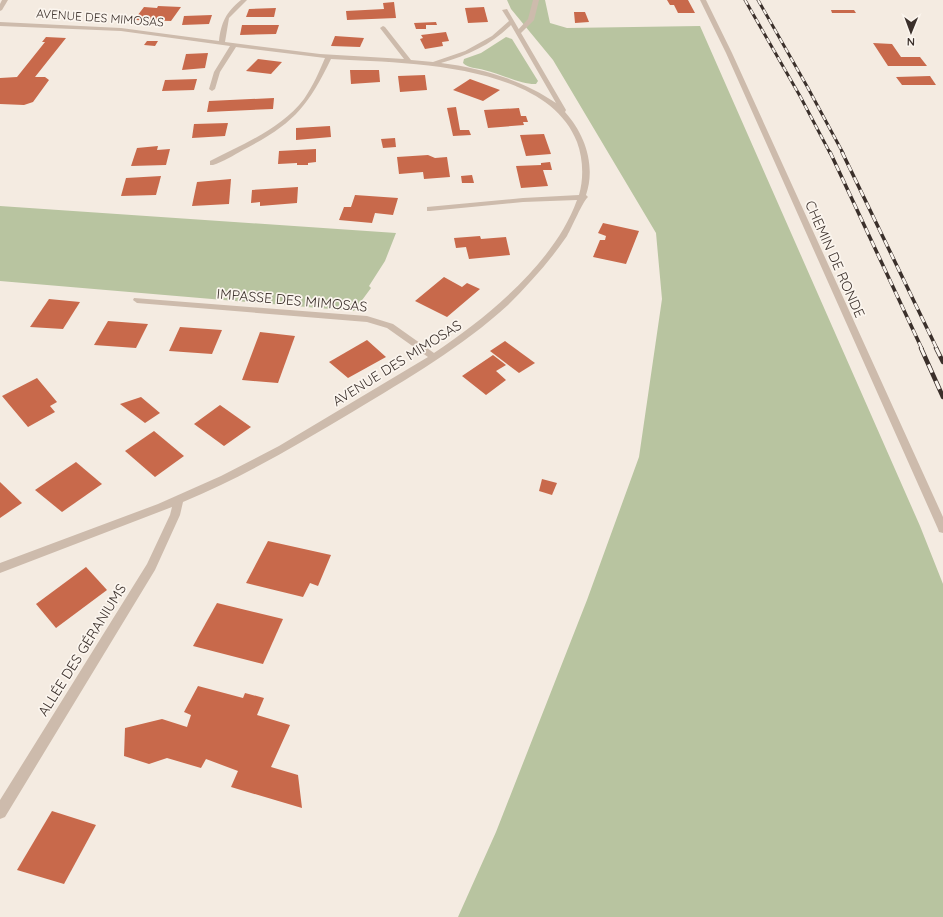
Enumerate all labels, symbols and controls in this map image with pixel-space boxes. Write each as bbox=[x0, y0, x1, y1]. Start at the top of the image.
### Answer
street label: AVENUE DES MIMOSAS bbox=[36, 6, 164, 29]
north arrow bbox=[891, 12, 931, 52]
text: N bbox=[907, 35, 915, 49]
street label: CHEMIN DE RONDE bbox=[801, 198, 869, 320]
street label: IMPASSE DES MIMOSAS bbox=[216, 284, 368, 316]
street label: AVENUE DES MIMOSAS bbox=[329, 316, 465, 410]
street label: ALLÉE DES GÉRANIUMS bbox=[34, 580, 130, 719]

